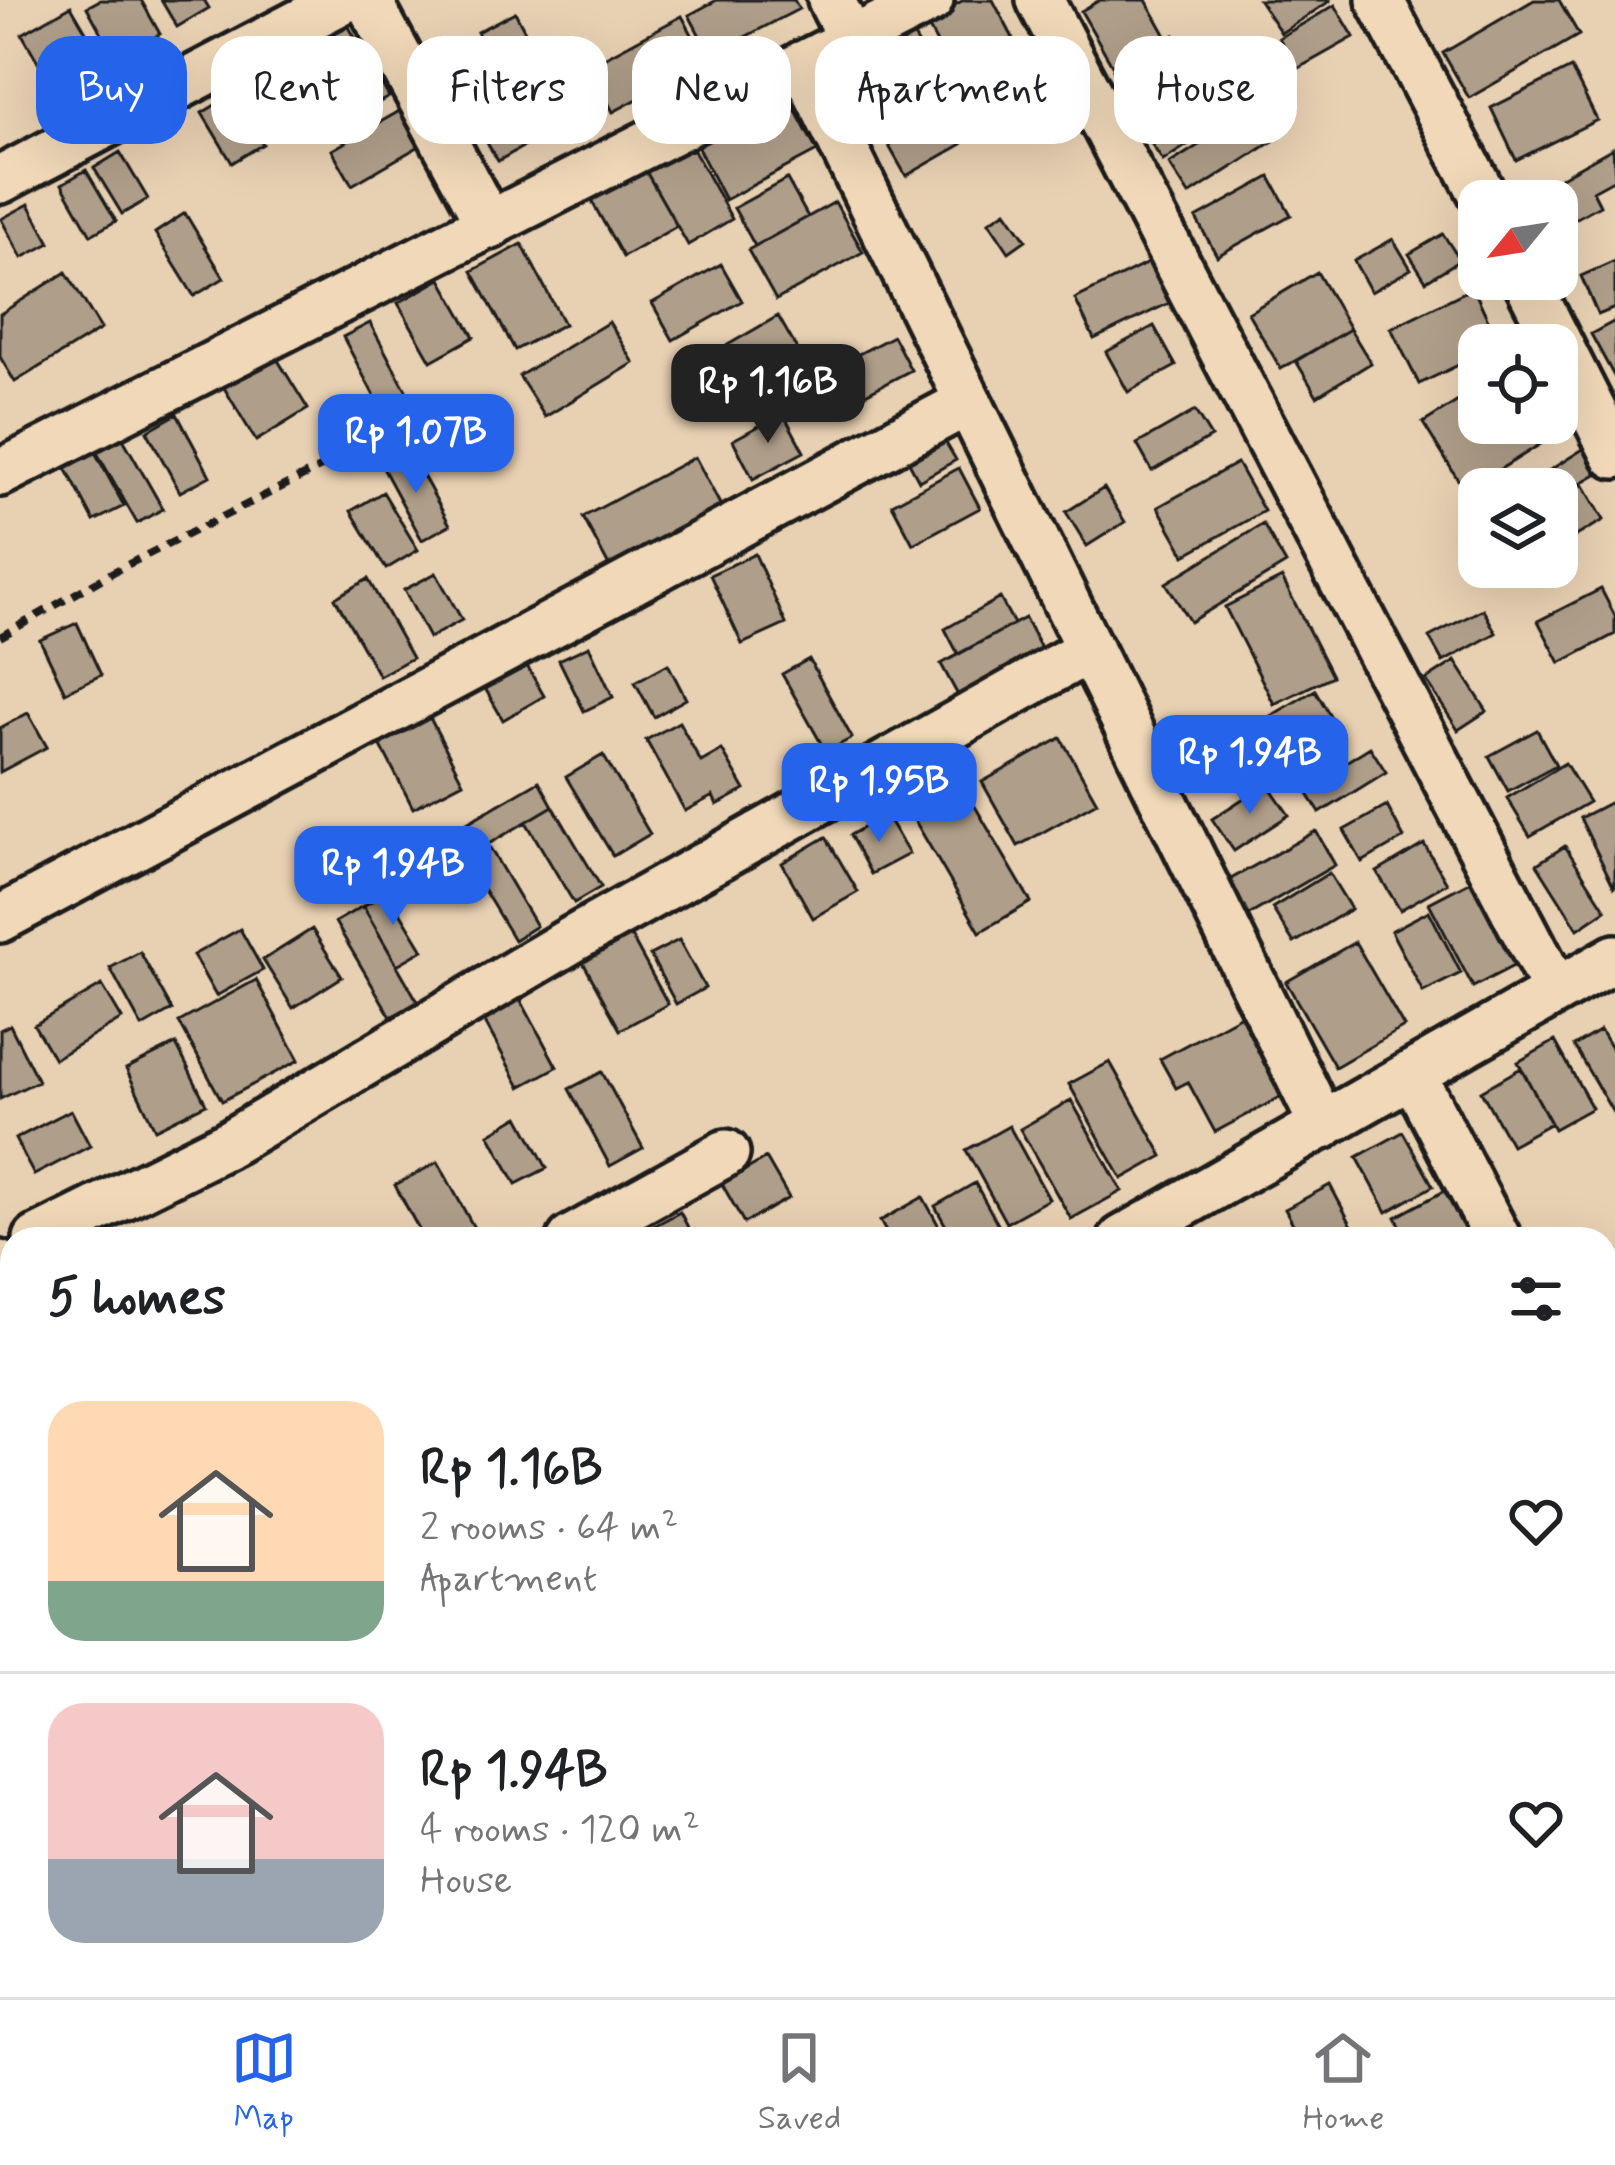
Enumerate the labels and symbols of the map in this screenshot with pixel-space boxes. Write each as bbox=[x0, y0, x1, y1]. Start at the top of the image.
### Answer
north arrow bbox=[1458, 180, 1578, 300]
pin: Rp 1.16B bbox=[644, 344, 892, 446]
pin: Rp 1.07B bbox=[292, 394, 540, 496]
pin: Rp 1.94B bbox=[1126, 715, 1374, 817]
pin: Rp 1.95B bbox=[755, 743, 1003, 845]
pin: Rp 1.94B bbox=[269, 826, 517, 928]

